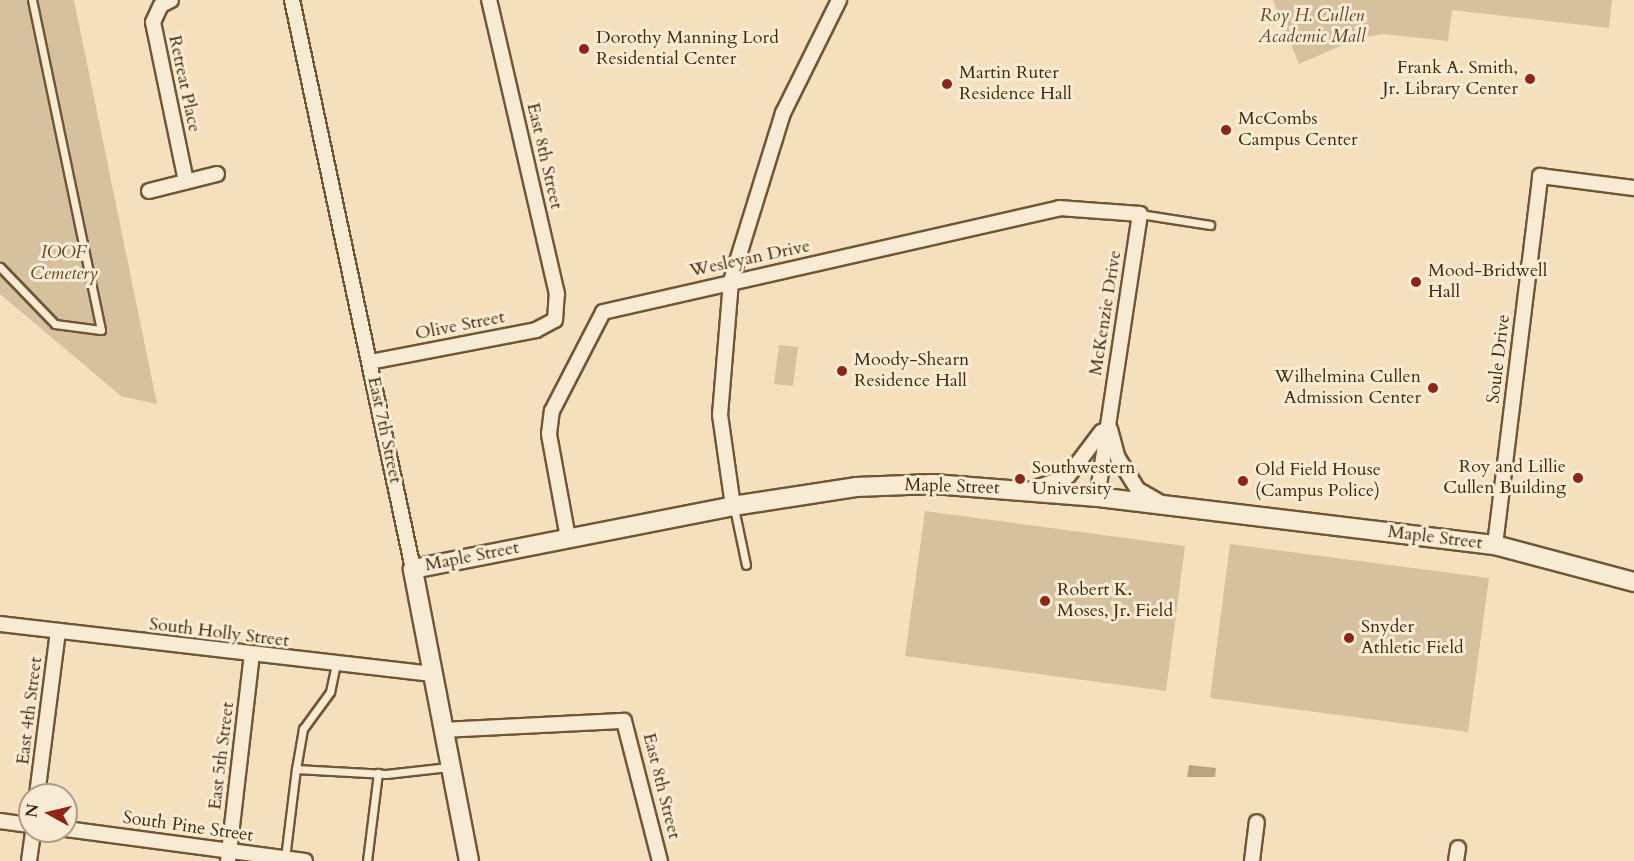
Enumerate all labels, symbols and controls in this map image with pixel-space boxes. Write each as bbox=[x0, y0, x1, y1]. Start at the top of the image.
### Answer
park label: Roy H. Cullen Academic Mall bbox=[1258, 6, 1366, 48]
place label: Dorothy Manning Lord Residential Center bbox=[596, 28, 779, 70]
street label: Retreat Place bbox=[163, 33, 205, 135]
marker: Dorothy Manning Lord Residential Center bbox=[577, 42, 591, 56]
place label: Frank A. Smith, Jr. Library Center bbox=[1382, 58, 1518, 100]
place label: Martin Ruter Residence Hall bbox=[959, 63, 1072, 106]
marker: Frank A. Smith, Jr. Library Center bbox=[1523, 72, 1537, 86]
marker: Martin Ruter Residence Hall bbox=[940, 77, 954, 91]
street label: East 8th Street bbox=[521, 101, 567, 211]
place label: McCombs Campus Center bbox=[1238, 109, 1358, 152]
marker: McCombs Campus Center bbox=[1219, 123, 1233, 137]
street label: Wesleyan Drive bbox=[688, 236, 812, 282]
park label: IOOF Cemetery bbox=[30, 243, 98, 286]
street label: McKenzie Drive bbox=[1085, 249, 1127, 377]
place label: Mood-Bridwell Hall bbox=[1428, 261, 1547, 304]
marker: Mood-Bridwell Hall bbox=[1409, 275, 1423, 289]
street label: Olive Street bbox=[413, 307, 507, 345]
street label: Soule Drive bbox=[1483, 313, 1515, 405]
place label: Moody-Shearn Residence Hall bbox=[854, 350, 969, 392]
marker: Moody-Shearn Residence Hall bbox=[835, 364, 849, 378]
place label: Wilhelmina Cullen Admission Center bbox=[1275, 367, 1421, 410]
street label: East 7th Street bbox=[362, 375, 406, 485]
marker: Wilhelmina Cullen Admission Center bbox=[1426, 381, 1440, 395]
place label: Roy and Lillie Cullen Building bbox=[1443, 457, 1566, 500]
place label: Southwestern University bbox=[1032, 458, 1135, 500]
place label: Old Field House (Campus Police) bbox=[1255, 460, 1381, 502]
marker: Roy and Lillie Cullen Building bbox=[1571, 471, 1585, 485]
marker: Southwestern University bbox=[1013, 472, 1027, 486]
marker: Old Field House (Campus Police) bbox=[1236, 474, 1250, 488]
street label: Maple Street bbox=[904, 475, 1000, 499]
street label: Maple Street bbox=[1386, 521, 1484, 555]
street label: Maple Street bbox=[423, 537, 521, 577]
place label: Robert K. Moses, Jr. Field bbox=[1057, 580, 1173, 622]
marker: Robert K. Moses, Jr. Field bbox=[1038, 594, 1052, 608]
street label: South Holly Street bbox=[148, 614, 290, 652]
place label: Snyder Athletic Field bbox=[1361, 617, 1464, 660]
marker: Snyder Athletic Field bbox=[1342, 631, 1356, 645]
street label: East 4th Street bbox=[13, 656, 47, 766]
street label: East 5th Street bbox=[205, 701, 239, 811]
street label: East 8th Street bbox=[637, 731, 685, 841]
north arrow bbox=[18, 783, 78, 843]
text: N bbox=[20, 802, 44, 819]
street label: South Pine Street bbox=[121, 807, 255, 847]

